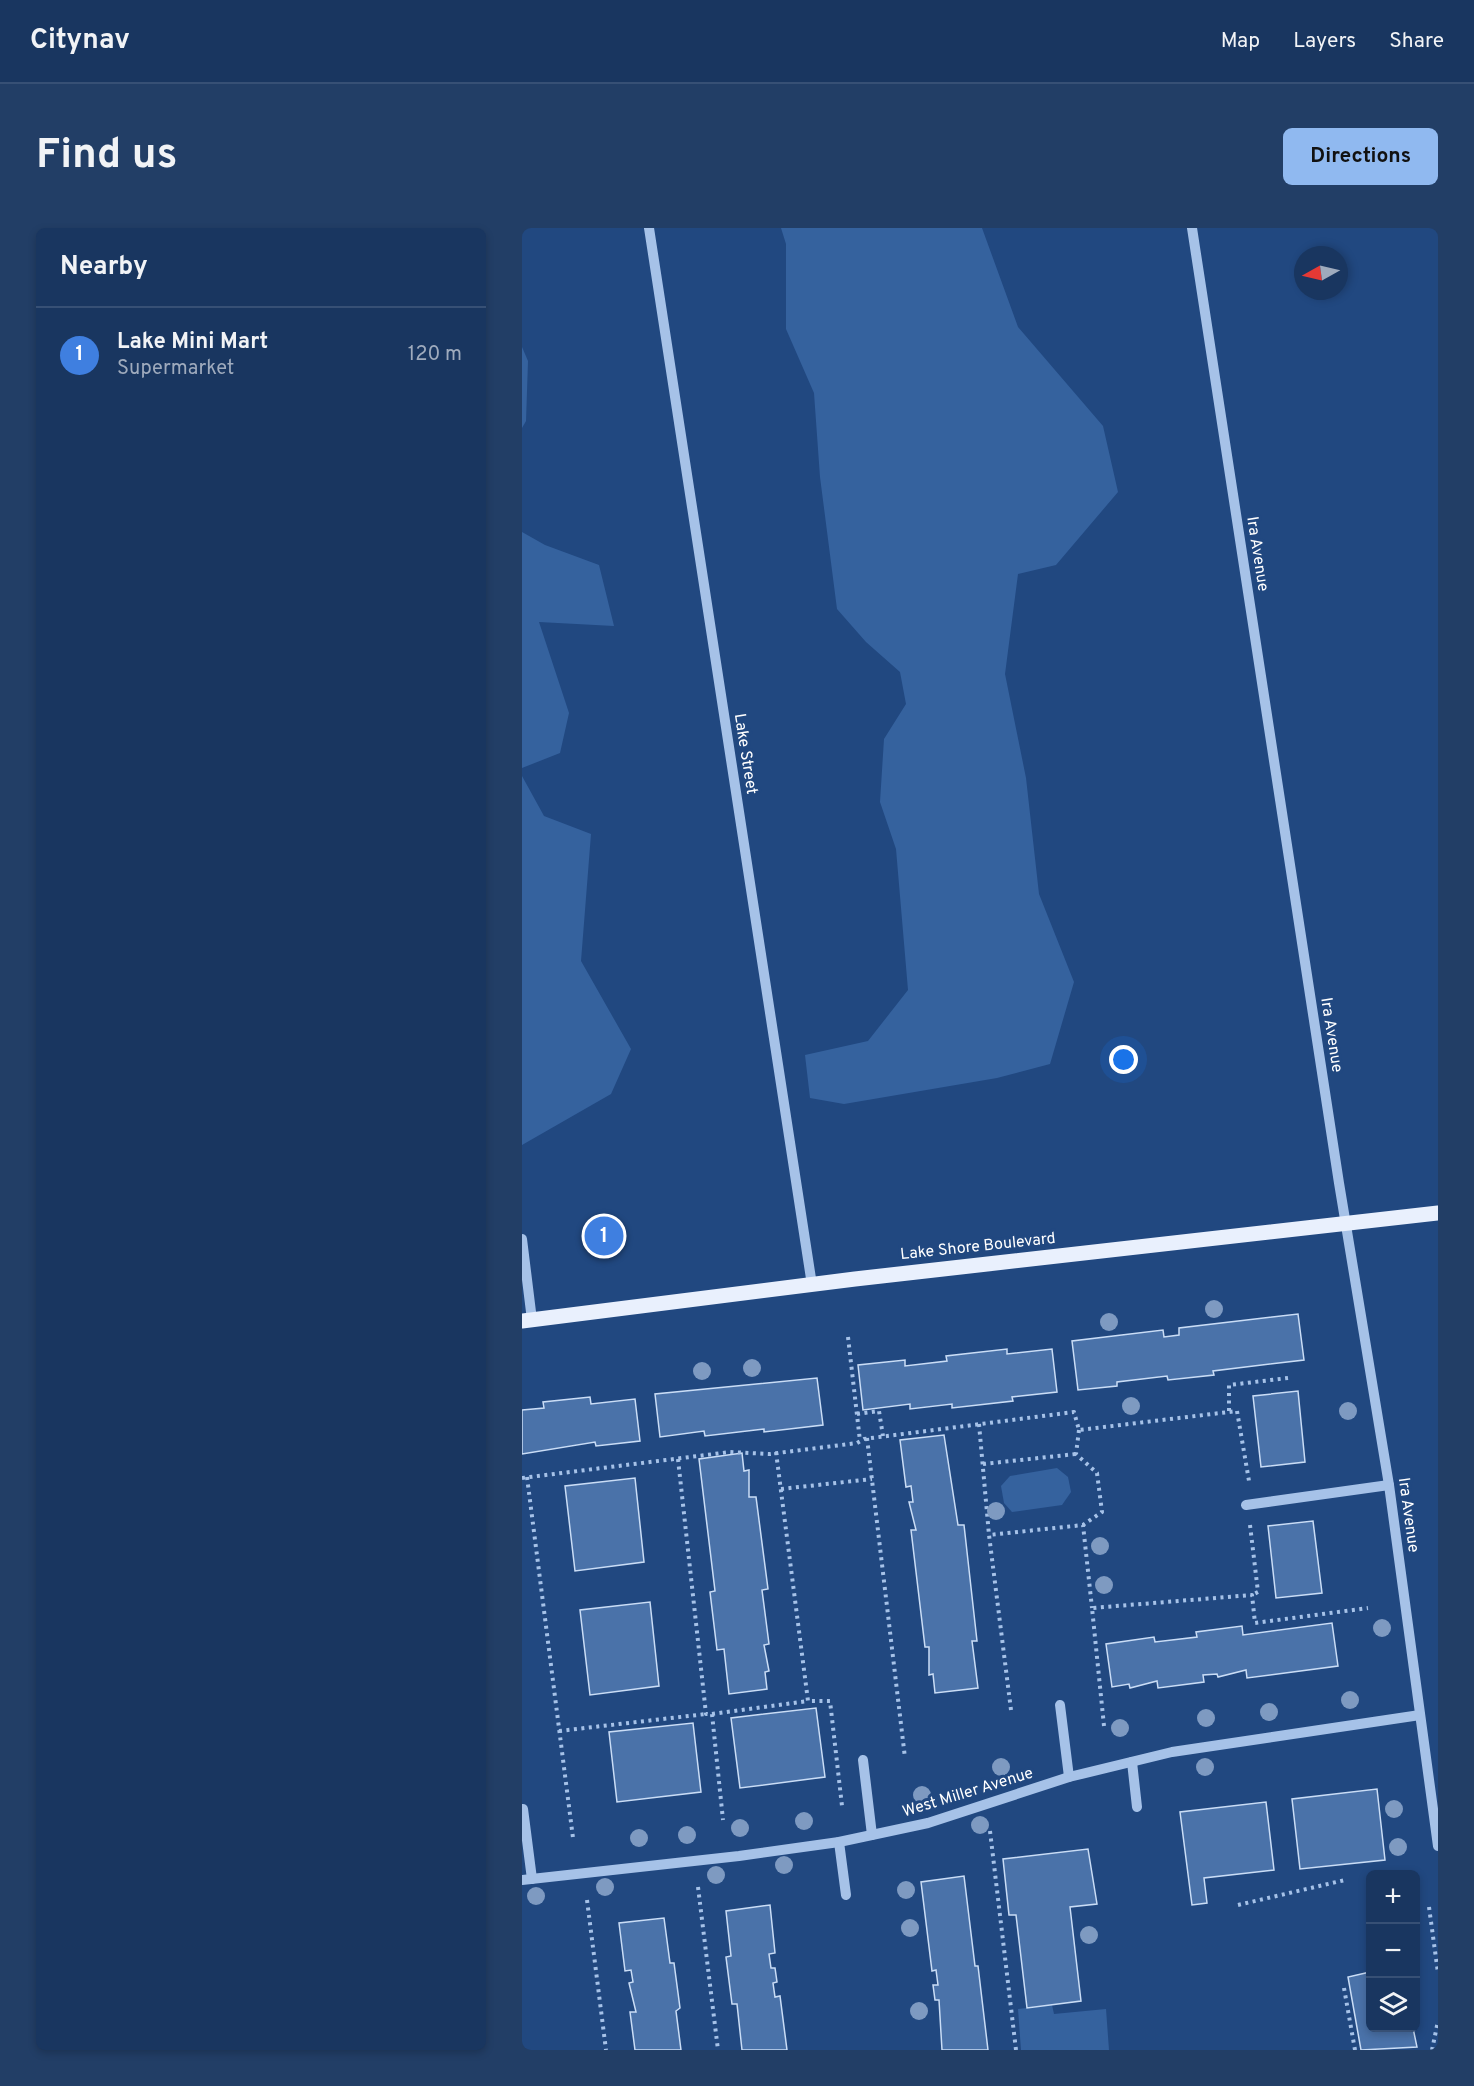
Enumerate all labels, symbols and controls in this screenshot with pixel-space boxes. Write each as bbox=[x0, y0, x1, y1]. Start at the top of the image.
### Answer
text: Citynav bbox=[30, 23, 130, 59]
text: Map bbox=[1221, 28, 1260, 55]
text: Layers bbox=[1293, 28, 1356, 55]
text: Share bbox=[1389, 28, 1444, 55]
button: Directions bbox=[1283, 128, 1438, 185]
text: Find us bbox=[36, 130, 177, 183]
north arrow bbox=[1294, 246, 1348, 300]
text: Nearby bbox=[60, 251, 148, 284]
text: Lake Mini Mart bbox=[117, 329, 268, 356]
text: 1 bbox=[76, 342, 84, 368]
text: 120 m bbox=[408, 342, 462, 368]
text: Supermarket bbox=[117, 356, 234, 382]
street label: Ira Avenue bbox=[1241, 515, 1273, 593]
street label: Lake Street bbox=[729, 712, 761, 796]
street label: Ira Avenue bbox=[1315, 996, 1347, 1074]
your location bbox=[1109, 1045, 1138, 1074]
pin: 1 bbox=[584, 1214, 623, 1258]
street label: Lake Shore Boulevard bbox=[899, 1229, 1057, 1265]
street label: Ira Avenue bbox=[1393, 1476, 1423, 1554]
street label: West Miller Avenue bbox=[900, 1764, 1036, 1822]
map controls bbox=[1366, 1870, 1420, 2032]
button: + bbox=[1366, 1870, 1420, 1924]
button: − bbox=[1366, 1924, 1420, 1978]
button: layers bbox=[1366, 1978, 1420, 2032]

